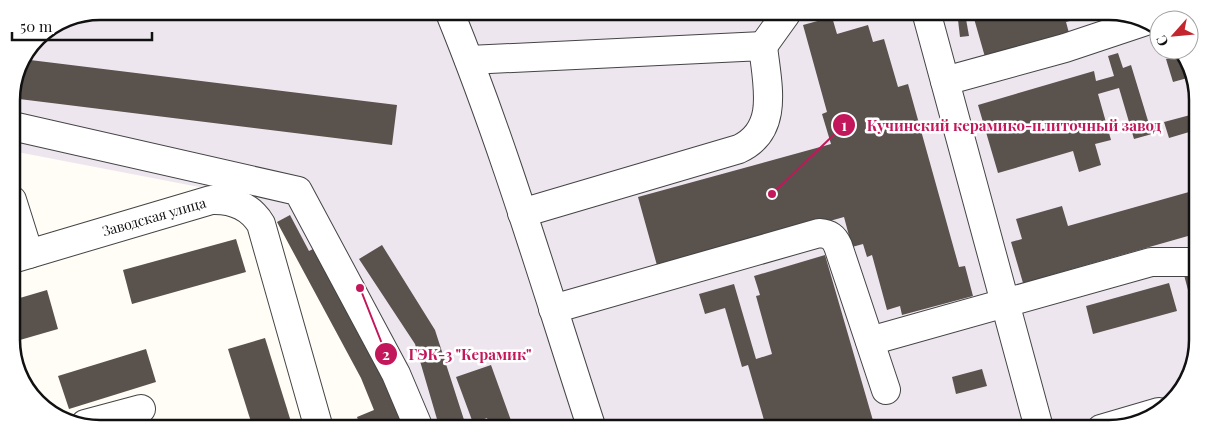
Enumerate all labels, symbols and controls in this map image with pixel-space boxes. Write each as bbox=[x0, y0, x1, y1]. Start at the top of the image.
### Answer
scale bar bbox=[12, 10, 152, 42]
north arrow bbox=[1149, 10, 1199, 60]
text: 50 m bbox=[20, 16, 53, 36]
text: С bbox=[1151, 32, 1173, 50]
callout: Кучинский керамико-плиточный завод bbox=[832, 110, 1171, 140]
text: 1 bbox=[841, 115, 847, 135]
text: Кучинский керамико-плиточный завод bbox=[867, 115, 1161, 135]
street label: Заводская улица bbox=[100, 193, 208, 240]
callout: ГЭК-3 "Керамик" bbox=[374, 339, 542, 369]
text: 2 bbox=[382, 344, 390, 364]
text: ГЭК-3 "Керамик" bbox=[408, 344, 532, 364]

